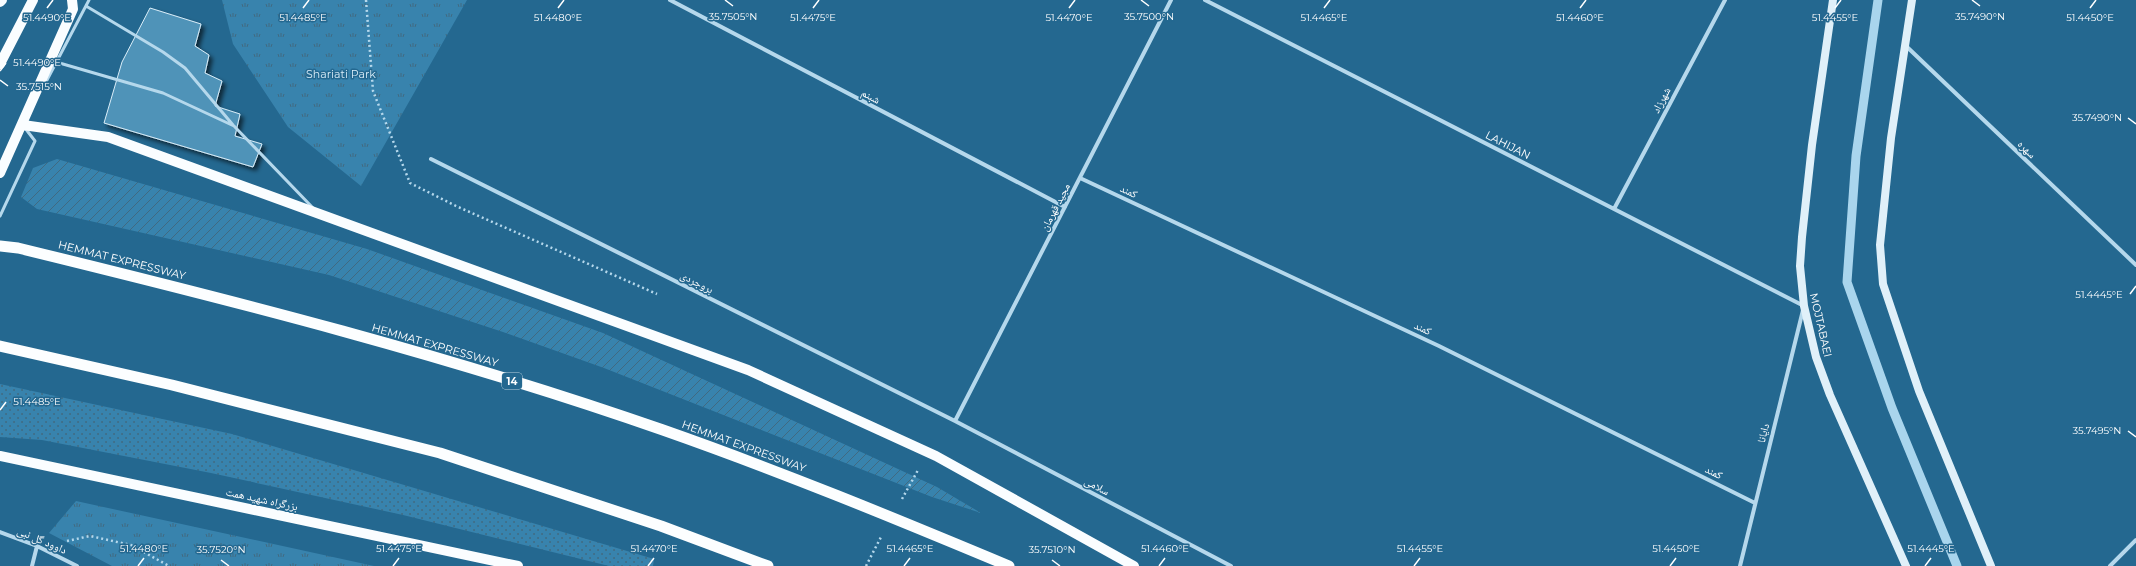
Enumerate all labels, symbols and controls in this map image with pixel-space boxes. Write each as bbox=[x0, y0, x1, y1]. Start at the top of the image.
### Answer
text: 35.7505°N bbox=[708, 10, 758, 23]
text: 35.7500°N bbox=[1124, 10, 1174, 23]
text: 35.7490°N bbox=[1955, 10, 2005, 23]
text: 51.4490°E bbox=[23, 11, 71, 24]
text: 51.4485°E bbox=[279, 11, 327, 24]
text: 51.4480°E bbox=[534, 11, 583, 24]
text: 51.4475°E bbox=[790, 11, 836, 24]
text: 51.4470°E bbox=[1045, 11, 1093, 24]
text: 51.4465°E bbox=[1301, 11, 1348, 24]
text: 51.4460°E bbox=[1556, 11, 1604, 24]
text: 51.4455°E bbox=[1812, 11, 1859, 24]
text: 51.4450°E bbox=[2066, 11, 2114, 24]
text: 51.4490°E bbox=[13, 56, 61, 69]
park label: Shariati Park bbox=[306, 67, 376, 81]
text: 35.7515°N bbox=[16, 80, 62, 93]
street label: شبنم bbox=[859, 85, 883, 108]
street label: شهرزاد bbox=[1648, 85, 1674, 115]
text: 35.7490°N bbox=[2072, 111, 2122, 124]
street label: LAHIJAN bbox=[1483, 128, 1533, 162]
street label: سهره bbox=[2015, 137, 2039, 161]
street label: مجید قهرمان bbox=[1037, 181, 1073, 233]
street label: کمند bbox=[1118, 181, 1140, 201]
street label: HEMMAT EXPRESSWAY bbox=[57, 237, 187, 283]
street label: بروجردی bbox=[678, 268, 716, 296]
text: 51.4445°E bbox=[2075, 288, 2123, 301]
street label: MOJTABAEI bbox=[1807, 291, 1835, 359]
street label: کمند bbox=[1412, 318, 1434, 338]
street label: HEMMAT EXPRESSWAY bbox=[370, 320, 500, 370]
road number: 14 bbox=[502, 373, 522, 389]
text: 51.4485°E bbox=[13, 395, 61, 408]
street label: HEMMAT EXPRESSWAY bbox=[680, 417, 808, 475]
street label: دایانا bbox=[1754, 421, 1772, 444]
text: 35.7495°N bbox=[2073, 424, 2121, 437]
street label: کمند bbox=[1703, 462, 1725, 482]
street label: سلامی bbox=[1082, 474, 1112, 498]
street label: بزرگراه شهید همت bbox=[225, 485, 299, 513]
street label: داوود گل نبی bbox=[15, 523, 69, 557]
text: 51.4480°E bbox=[120, 542, 169, 555]
text: 51.4475°E bbox=[376, 542, 422, 555]
text: 51.4470°E bbox=[630, 542, 678, 555]
text: 51.4465°E bbox=[887, 542, 934, 555]
text: 51.4460°E bbox=[1141, 542, 1189, 555]
text: 51.4455°E bbox=[1397, 542, 1444, 555]
text: 51.4450°E bbox=[1652, 542, 1700, 555]
text: 51.4445°E bbox=[1907, 542, 1955, 555]
text: 35.7520°N bbox=[196, 543, 246, 556]
text: 35.7510°N bbox=[1028, 543, 1076, 556]

